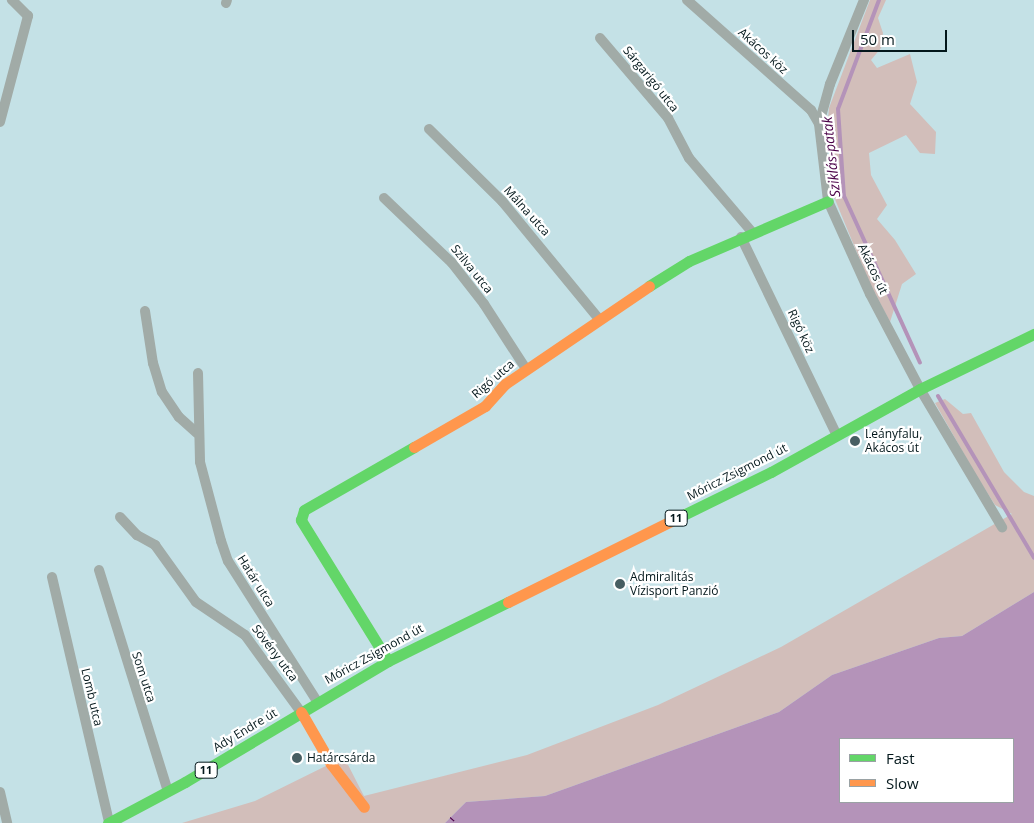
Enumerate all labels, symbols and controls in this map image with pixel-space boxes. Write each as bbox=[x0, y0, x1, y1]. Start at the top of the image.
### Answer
scale bar bbox=[854, 20, 949, 52]
street label: Akácos köz bbox=[735, 25, 791, 77]
text: 50 m bbox=[860, 29, 895, 49]
street label: Sárgarigó utca bbox=[620, 43, 682, 115]
water label: Sziklás-patak bbox=[818, 116, 844, 198]
street label: Málna utca bbox=[501, 183, 553, 239]
street label: Akácos út bbox=[855, 241, 891, 297]
street label: Szilva utca bbox=[448, 242, 496, 296]
street label: Rigó köz bbox=[785, 307, 817, 355]
street label: Rigó utca bbox=[469, 357, 517, 401]
place label: Leányfalu, Akácos út bbox=[865, 427, 922, 455]
marker: Leányfalu, Akácos út bbox=[849, 435, 861, 447]
street label: Móricz Zsigmond út bbox=[685, 441, 789, 503]
road number: 11 bbox=[664, 509, 688, 526]
street label: Határ utca bbox=[234, 552, 278, 610]
place label: Admiralitás Vízisport Panzió bbox=[630, 570, 719, 598]
marker: Admiralitás Vízisport Panzió bbox=[614, 578, 626, 590]
street label: Móricz Zsigmond út bbox=[322, 621, 426, 687]
street label: Sövény utca bbox=[249, 622, 301, 684]
street label: Som utca bbox=[129, 650, 159, 704]
street label: Lomb utca bbox=[78, 667, 106, 727]
street label: Ady Endre út bbox=[211, 705, 279, 755]
legend bbox=[839, 738, 1014, 803]
text: Fast bbox=[886, 748, 915, 768]
place label: Határcsárda bbox=[307, 751, 375, 765]
marker: Határcsárda bbox=[291, 752, 303, 764]
road number: 11 bbox=[194, 762, 218, 778]
text: Slow bbox=[886, 773, 919, 793]

